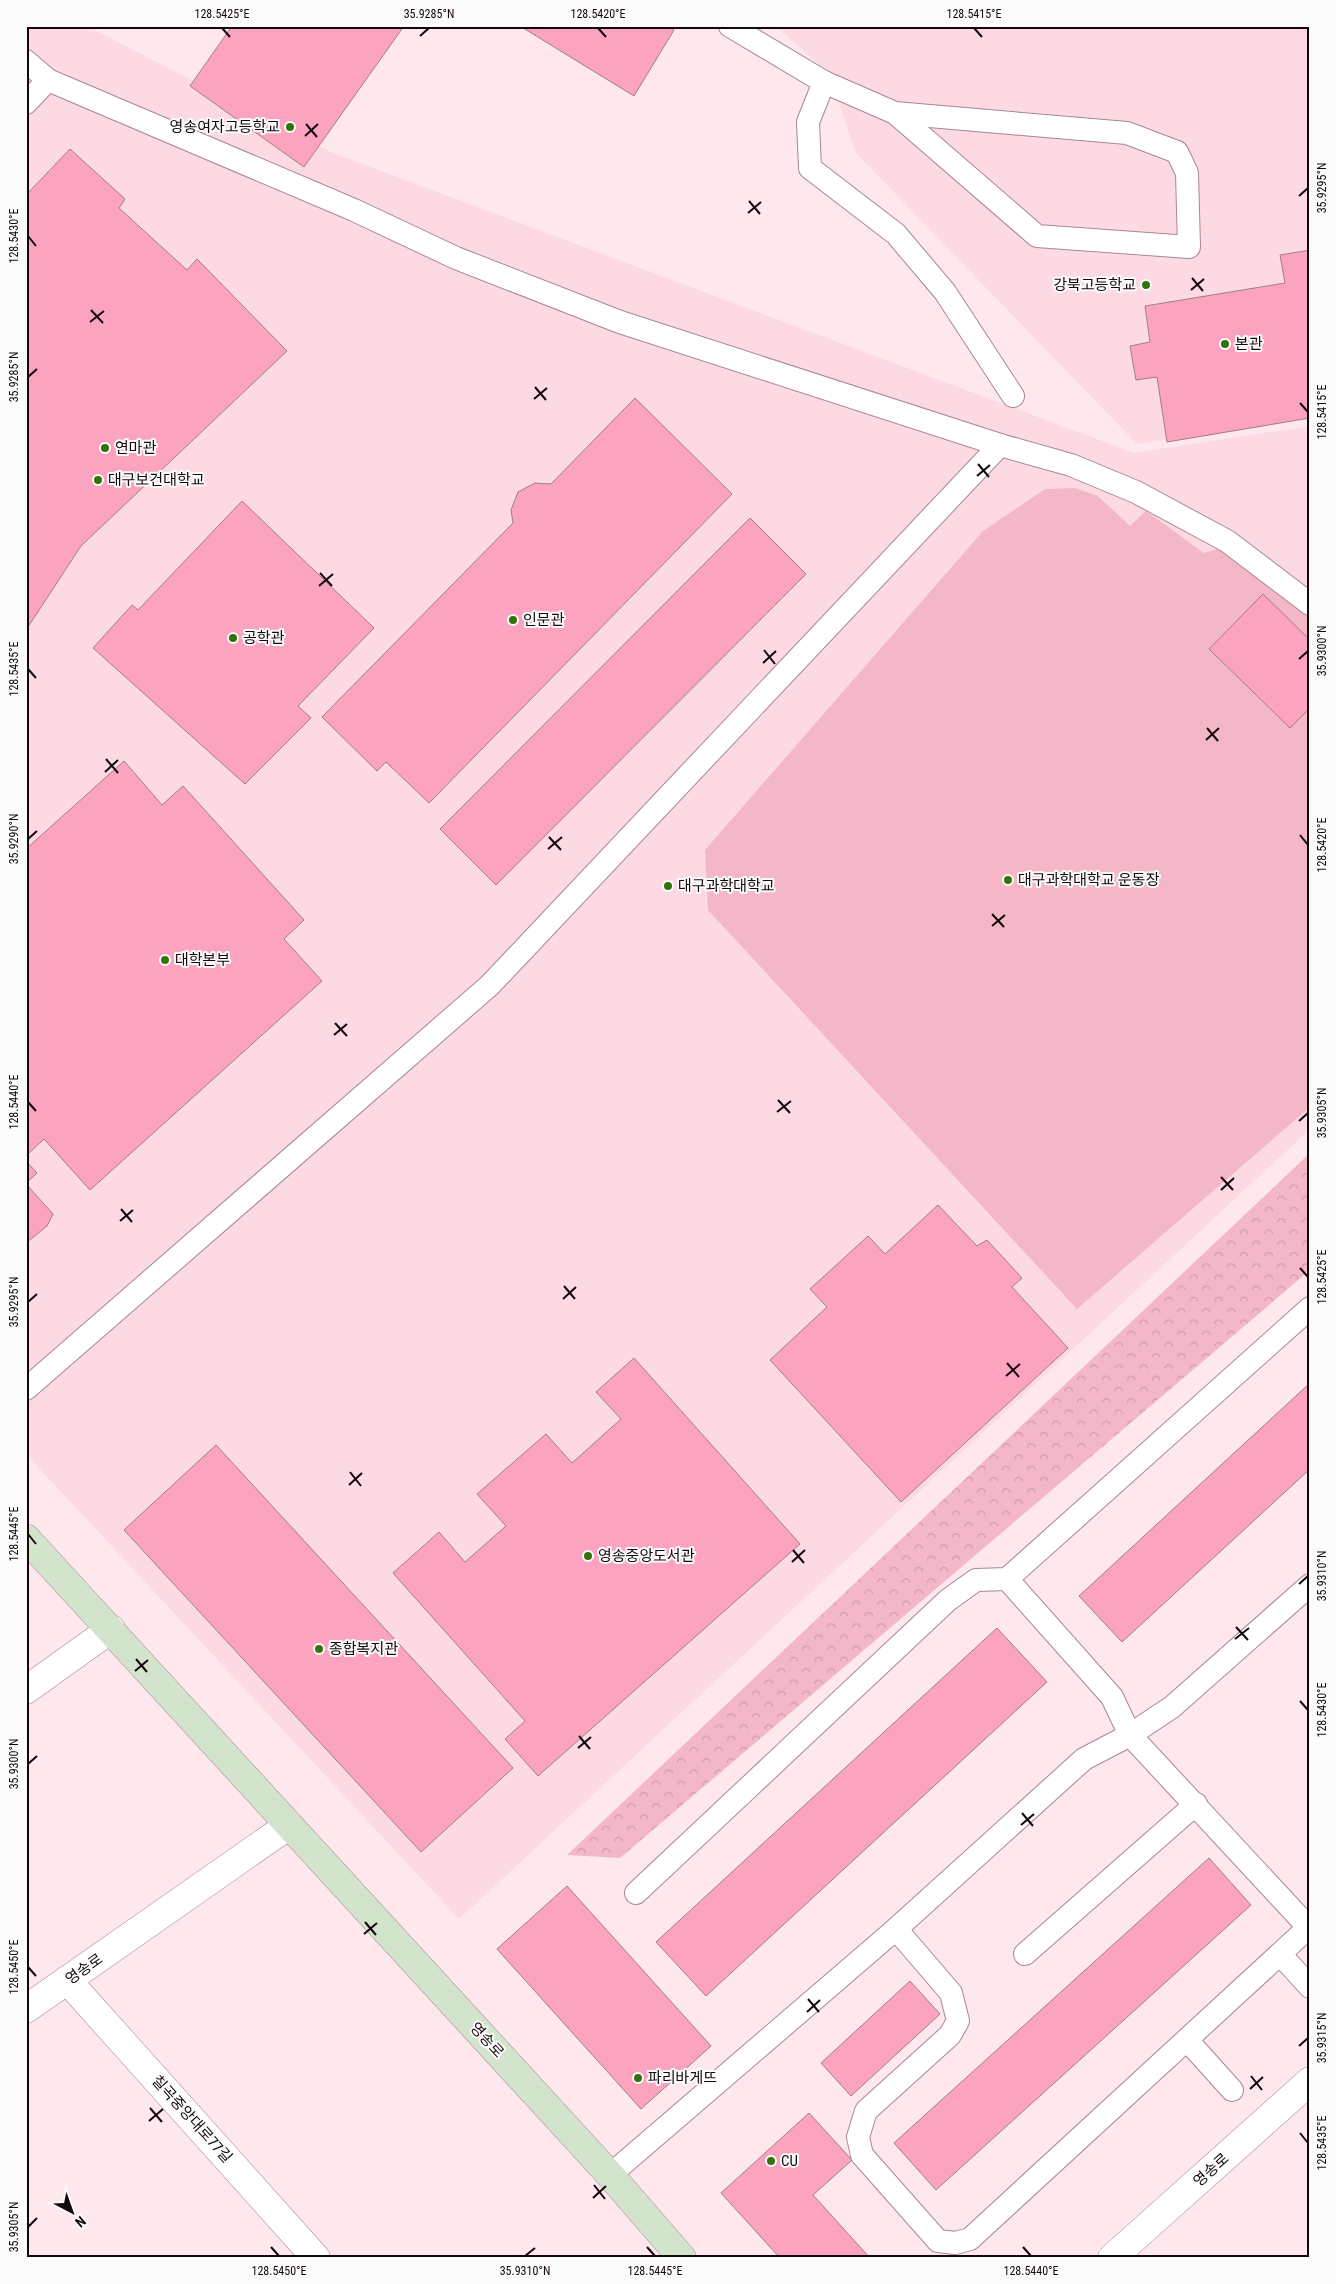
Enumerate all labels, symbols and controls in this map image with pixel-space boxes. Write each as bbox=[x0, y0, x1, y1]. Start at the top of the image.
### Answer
text: 128.5425°E bbox=[194, 7, 250, 21]
text: 35.9285°N bbox=[404, 7, 454, 21]
text: 128.5420°E bbox=[570, 7, 626, 21]
text: 128.5415°E bbox=[946, 7, 1002, 21]
place label: 영송여자고등학교 bbox=[170, 118, 280, 136]
marker: 영송여자고등학교 bbox=[284, 121, 296, 133]
text: 35.9295°N bbox=[1315, 163, 1329, 213]
text: 128.5430°E bbox=[7, 208, 21, 264]
place label: 강북고등학교 bbox=[1053, 276, 1136, 294]
marker: 강북고등학교 bbox=[1140, 279, 1152, 291]
place label: 본관 bbox=[1235, 335, 1263, 353]
marker: 본관 bbox=[1219, 338, 1231, 350]
text: 35.9285°N bbox=[7, 352, 21, 402]
text: 128.5415°E bbox=[1315, 384, 1329, 440]
place label: 연마관 bbox=[115, 439, 157, 457]
marker: 연마관 bbox=[99, 442, 111, 454]
place label: 대구보건대학교 bbox=[108, 471, 205, 489]
marker: 대구보건대학교 bbox=[92, 474, 104, 486]
place label: 인문관 bbox=[523, 611, 565, 629]
marker: 인문관 bbox=[507, 614, 519, 626]
text: 35.9300°N bbox=[1315, 626, 1329, 676]
place label: 공학관 bbox=[243, 629, 285, 647]
marker: 공학관 bbox=[227, 632, 239, 644]
text: 128.5435°E bbox=[7, 641, 21, 697]
text: 35.9290°N bbox=[7, 814, 21, 864]
text: 128.5420°E bbox=[1315, 817, 1329, 873]
place label: 대구과학대학교 운동장 bbox=[1018, 871, 1160, 889]
marker: 대구과학대학교 운동장 bbox=[1002, 874, 1014, 886]
place label: 대구과학대학교 bbox=[678, 877, 775, 895]
marker: 대구과학대학교 bbox=[662, 880, 674, 892]
place label: 대학본부 bbox=[175, 951, 230, 969]
marker: 대학본부 bbox=[159, 954, 171, 966]
text: 128.5440°E bbox=[7, 1074, 21, 1130]
text: 35.9305°N bbox=[1315, 1088, 1329, 1138]
text: 128.5425°E bbox=[1315, 1249, 1329, 1305]
text: 35.9295°N bbox=[7, 1277, 21, 1327]
text: 128.5445°E bbox=[7, 1506, 21, 1562]
place label: 영송중앙도서관 bbox=[598, 1547, 695, 1565]
marker: 영송중앙도서관 bbox=[582, 1550, 594, 1562]
text: 35.9310°N bbox=[1315, 1551, 1329, 1601]
place label: 종합복지관 bbox=[329, 1640, 398, 1658]
marker: 종합복지관 bbox=[313, 1643, 325, 1655]
text: 128.5430°E bbox=[1315, 1682, 1329, 1738]
text: 35.9300°N bbox=[7, 1739, 21, 1789]
text: 128.5450°E bbox=[7, 1939, 21, 1995]
street label: 영송로 bbox=[62, 1950, 106, 1988]
text: 35.9315°N bbox=[1315, 2013, 1329, 2063]
street label: 영송로 bbox=[466, 2019, 508, 2061]
place label: 파리바게뜨 bbox=[648, 2069, 717, 2087]
street label: 칠곡중앙대로77길 bbox=[148, 2072, 236, 2166]
marker: 파리바게뜨 bbox=[632, 2072, 644, 2084]
text: 128.5435°E bbox=[1315, 2115, 1329, 2171]
street label: 영송로 bbox=[1190, 2149, 1232, 2191]
place label: CU bbox=[781, 2152, 798, 2170]
marker: CU bbox=[765, 2155, 777, 2167]
north arrow bbox=[48, 2186, 98, 2236]
text: 35.9305°N bbox=[7, 2202, 21, 2252]
text: N bbox=[72, 2213, 89, 2231]
text: 128.5450°E bbox=[251, 2264, 307, 2278]
text: 35.9310°N bbox=[500, 2264, 550, 2278]
text: 128.5445°E bbox=[627, 2264, 683, 2278]
text: 128.5440°E bbox=[1003, 2264, 1059, 2278]

